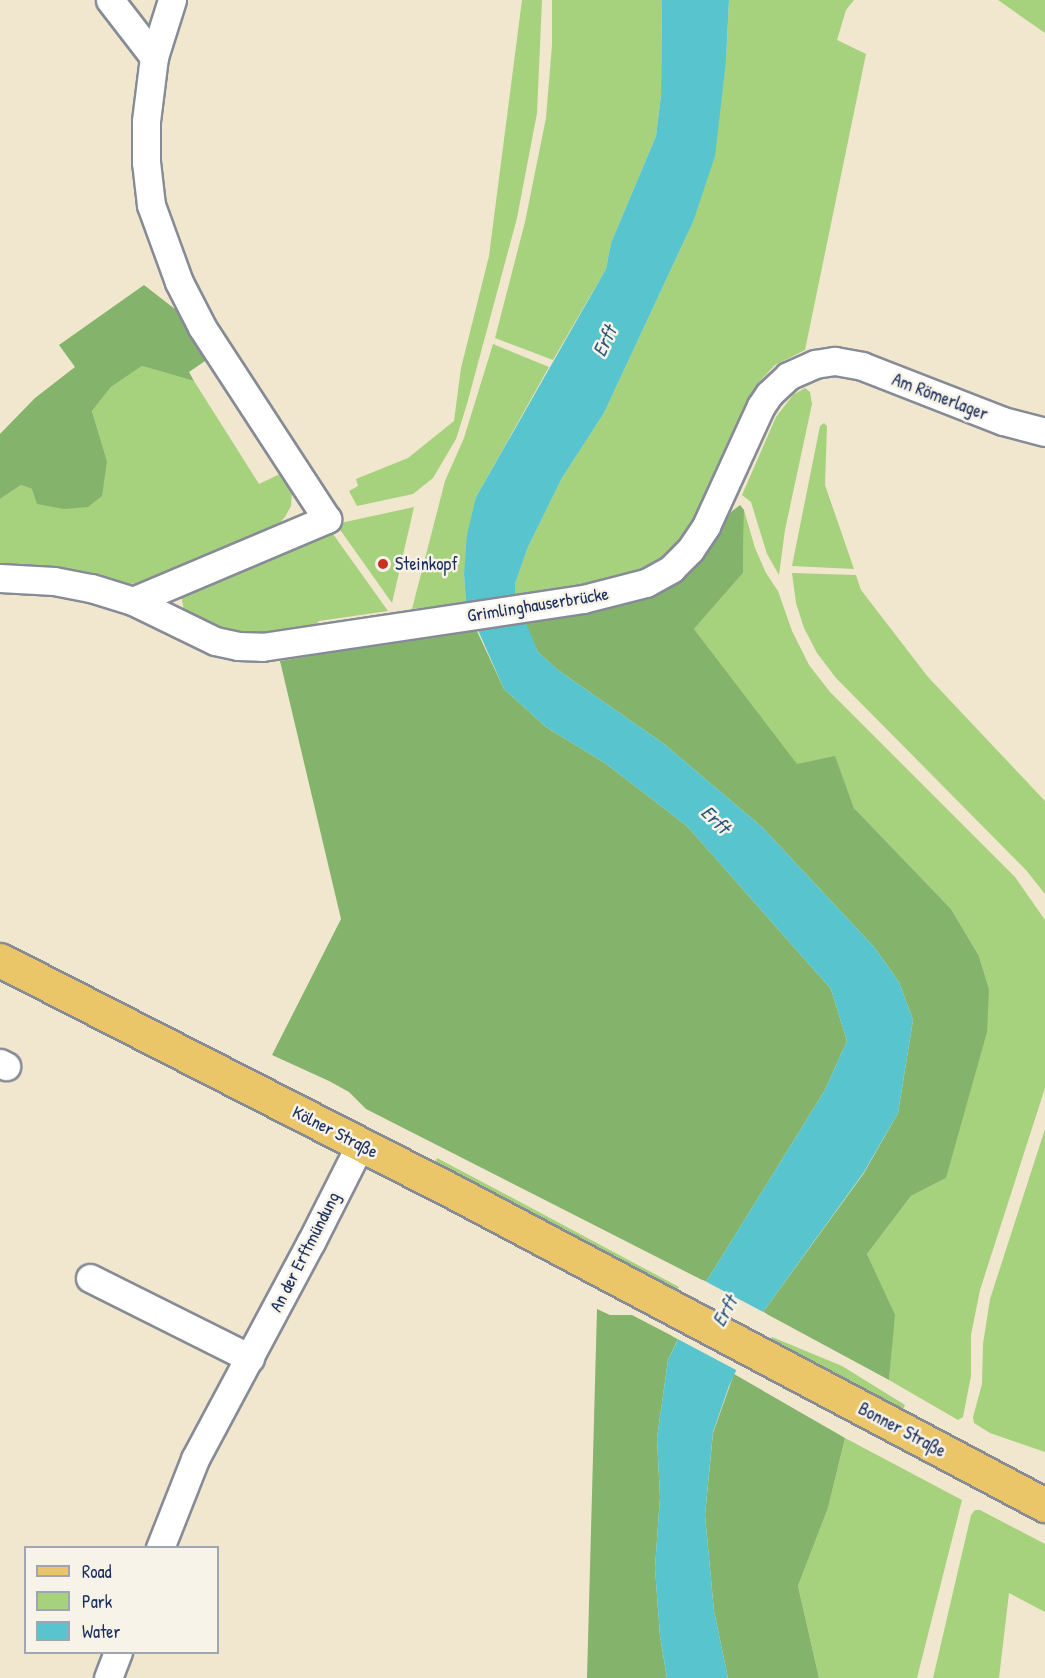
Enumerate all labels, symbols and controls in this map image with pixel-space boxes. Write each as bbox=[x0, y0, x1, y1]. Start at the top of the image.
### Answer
water label: Erft bbox=[587, 322, 621, 360]
street label: Am Römerlager bbox=[889, 369, 991, 425]
place label: Steinkopf bbox=[395, 553, 458, 575]
marker: Steinkopf bbox=[376, 557, 390, 571]
street label: Grimlinghauserbrücke bbox=[466, 583, 610, 627]
water label: Erft bbox=[697, 800, 735, 838]
street label: Kölner Straße bbox=[289, 1101, 381, 1163]
street label: An der Erftmündung bbox=[265, 1188, 345, 1316]
water label: Erft bbox=[706, 1292, 742, 1330]
street label: Bonner Straße bbox=[855, 1398, 949, 1462]
legend bbox=[24, 1546, 219, 1654]
text: Road bbox=[82, 1559, 112, 1584]
text: Park bbox=[82, 1589, 112, 1614]
text: Water bbox=[82, 1619, 120, 1644]

